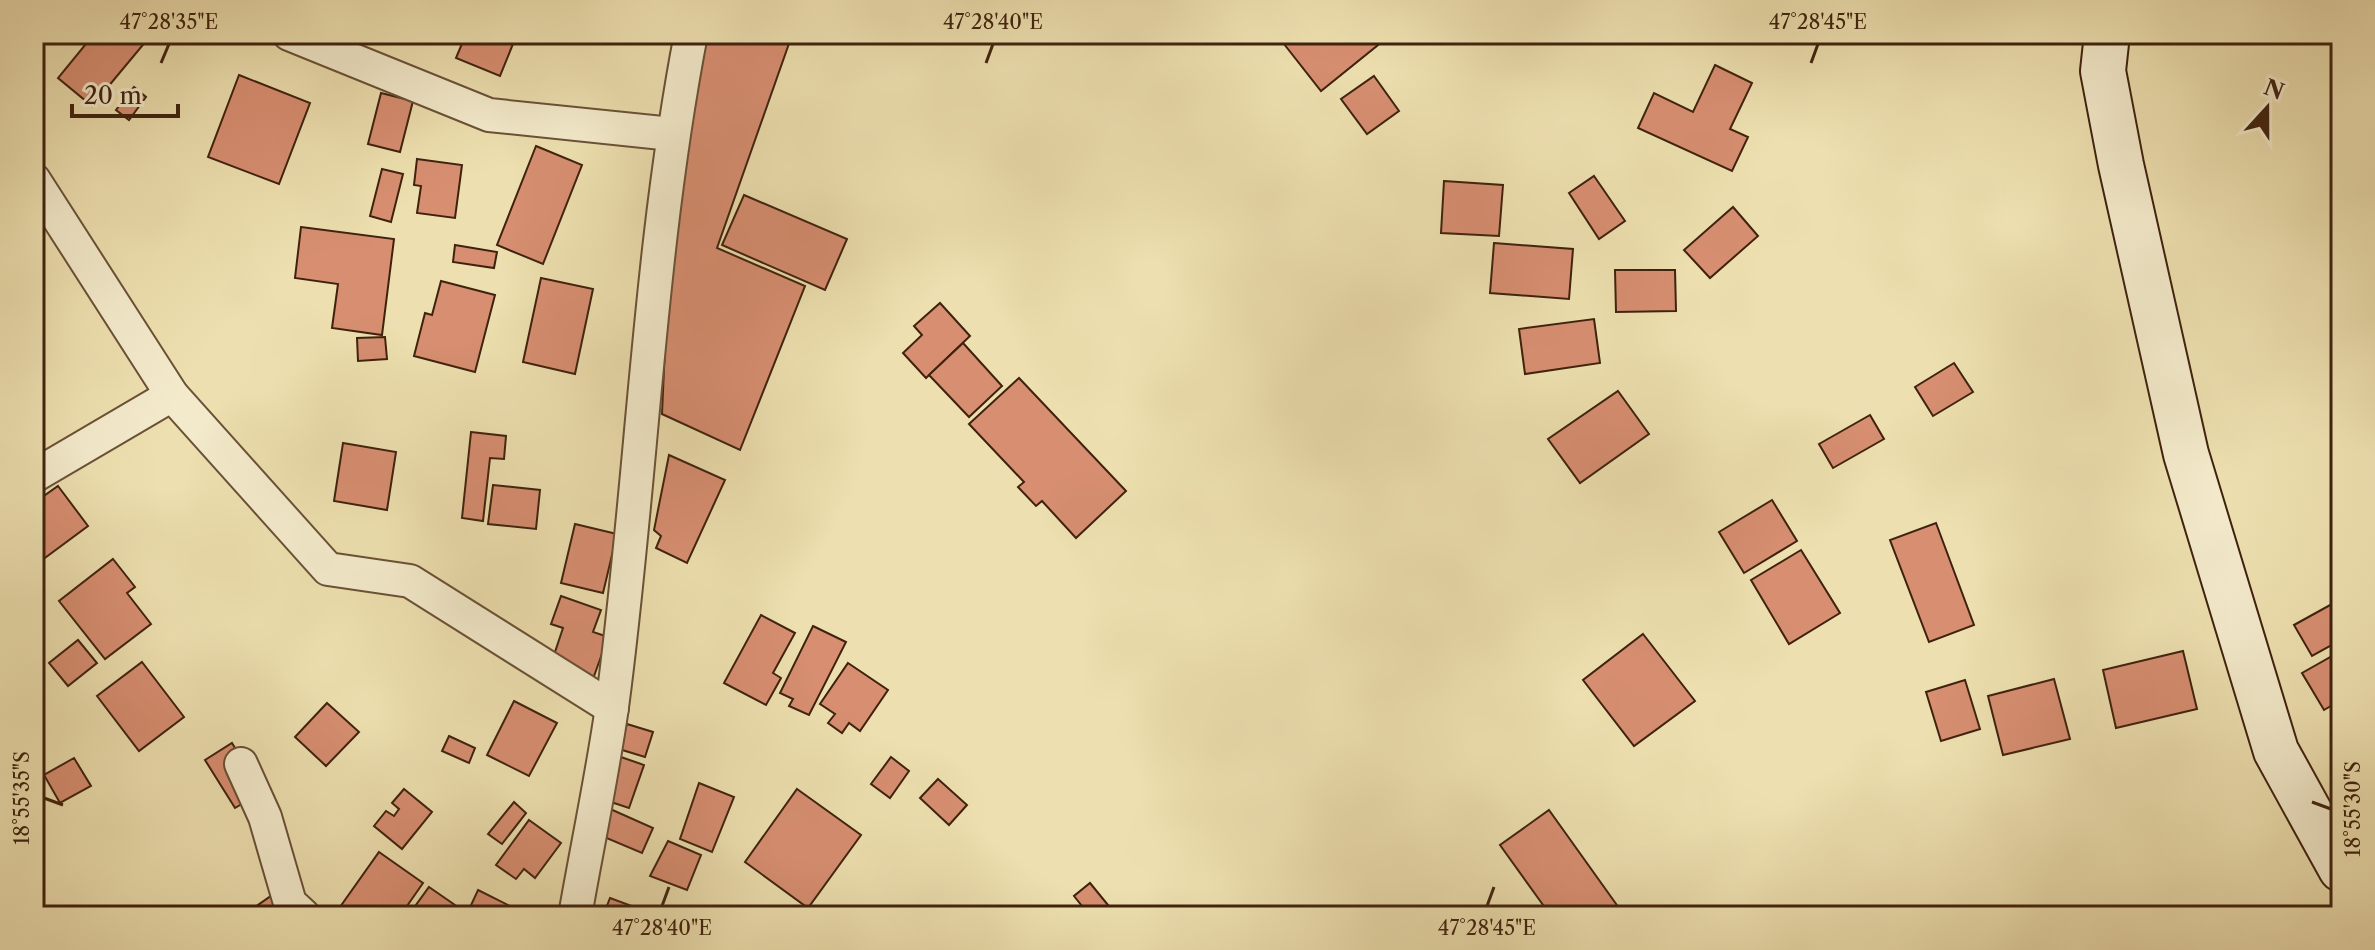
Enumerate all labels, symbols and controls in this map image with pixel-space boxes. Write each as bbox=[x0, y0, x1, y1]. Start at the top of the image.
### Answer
text: 47°28'35"E bbox=[120, 10, 218, 34]
text: 47°28'40"E bbox=[943, 10, 1043, 34]
text: 47°28'45"E bbox=[1769, 10, 1867, 34]
scale bar bbox=[72, 68, 178, 118]
north arrow bbox=[2227, 68, 2307, 148]
text: N bbox=[2260, 74, 2288, 106]
text: 20 m bbox=[84, 81, 142, 110]
text: 18°55'35"S bbox=[10, 751, 34, 845]
text: 18°55'30"S bbox=[2341, 761, 2365, 857]
text: 47°28'40"E bbox=[612, 916, 712, 940]
text: 47°28'45"E bbox=[1438, 916, 1536, 940]

